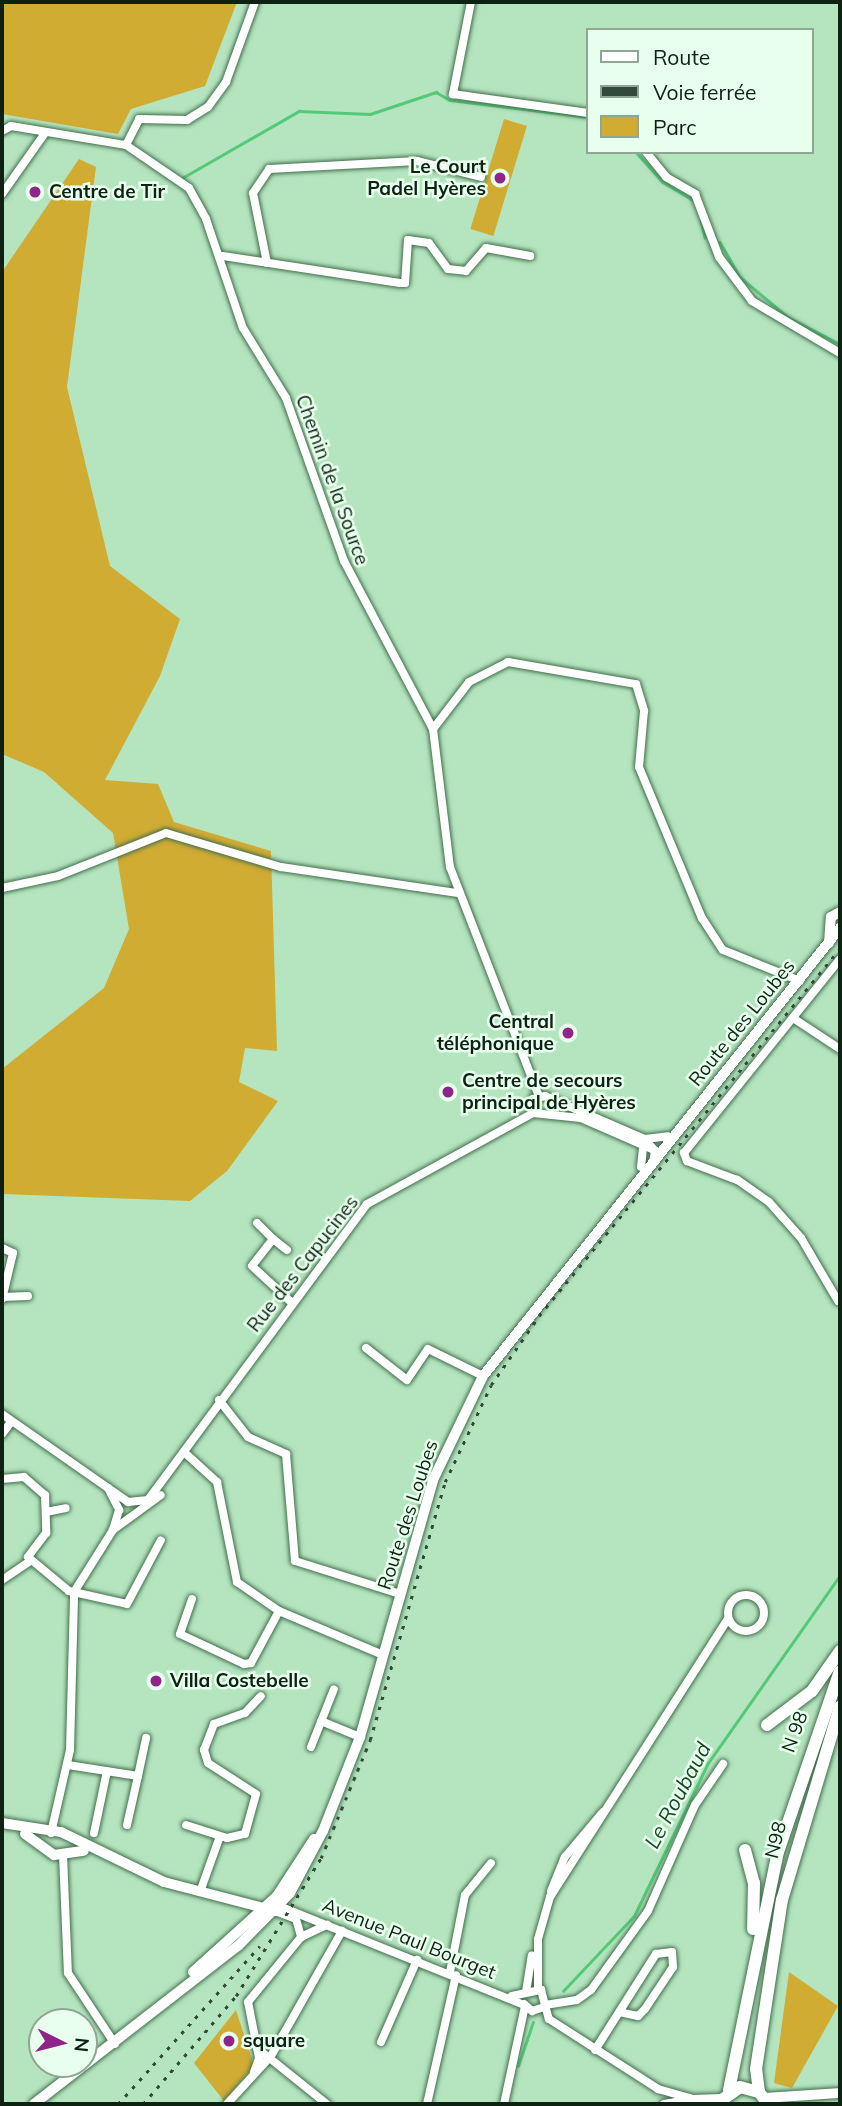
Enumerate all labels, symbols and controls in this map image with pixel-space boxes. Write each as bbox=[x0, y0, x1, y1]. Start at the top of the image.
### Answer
legend bbox=[586, 28, 814, 154]
text: Route bbox=[653, 44, 710, 70]
text: Voie ferrée bbox=[653, 79, 757, 105]
text: Parc bbox=[653, 114, 697, 140]
place label: Le Court Padel Hyères bbox=[367, 156, 486, 200]
marker: Le Court Padel Hyères bbox=[492, 170, 508, 186]
place label: Centre de Tir bbox=[49, 181, 165, 203]
marker: Centre de Tir bbox=[27, 184, 43, 200]
street label: Chemin de la Source bbox=[291, 392, 373, 568]
street label: Route des Loubes bbox=[684, 955, 800, 1091]
place label: Central téléphonique bbox=[437, 1011, 554, 1055]
marker: Central téléphonique bbox=[560, 1025, 576, 1041]
place label: Centre de secours principal de Hyères bbox=[462, 1070, 636, 1114]
marker: Centre de secours principal de Hyères bbox=[440, 1084, 456, 1100]
street label: Rue des Capucines bbox=[243, 1191, 363, 1337]
street label: Route des Loubes bbox=[373, 1437, 443, 1593]
place label: Villa Costebelle bbox=[170, 1670, 309, 1692]
marker: Villa Costebelle bbox=[148, 1673, 164, 1689]
street label: N 98 bbox=[777, 1708, 813, 1756]
water label: Le Roubaud bbox=[639, 1738, 715, 1852]
street label: N98 bbox=[760, 1819, 792, 1861]
street label: Avenue Paul Bourget bbox=[319, 1894, 499, 1984]
north arrow bbox=[28, 2008, 98, 2078]
place label: square bbox=[243, 2030, 305, 2052]
marker: square bbox=[221, 2033, 237, 2049]
text: N bbox=[69, 2037, 95, 2053]

